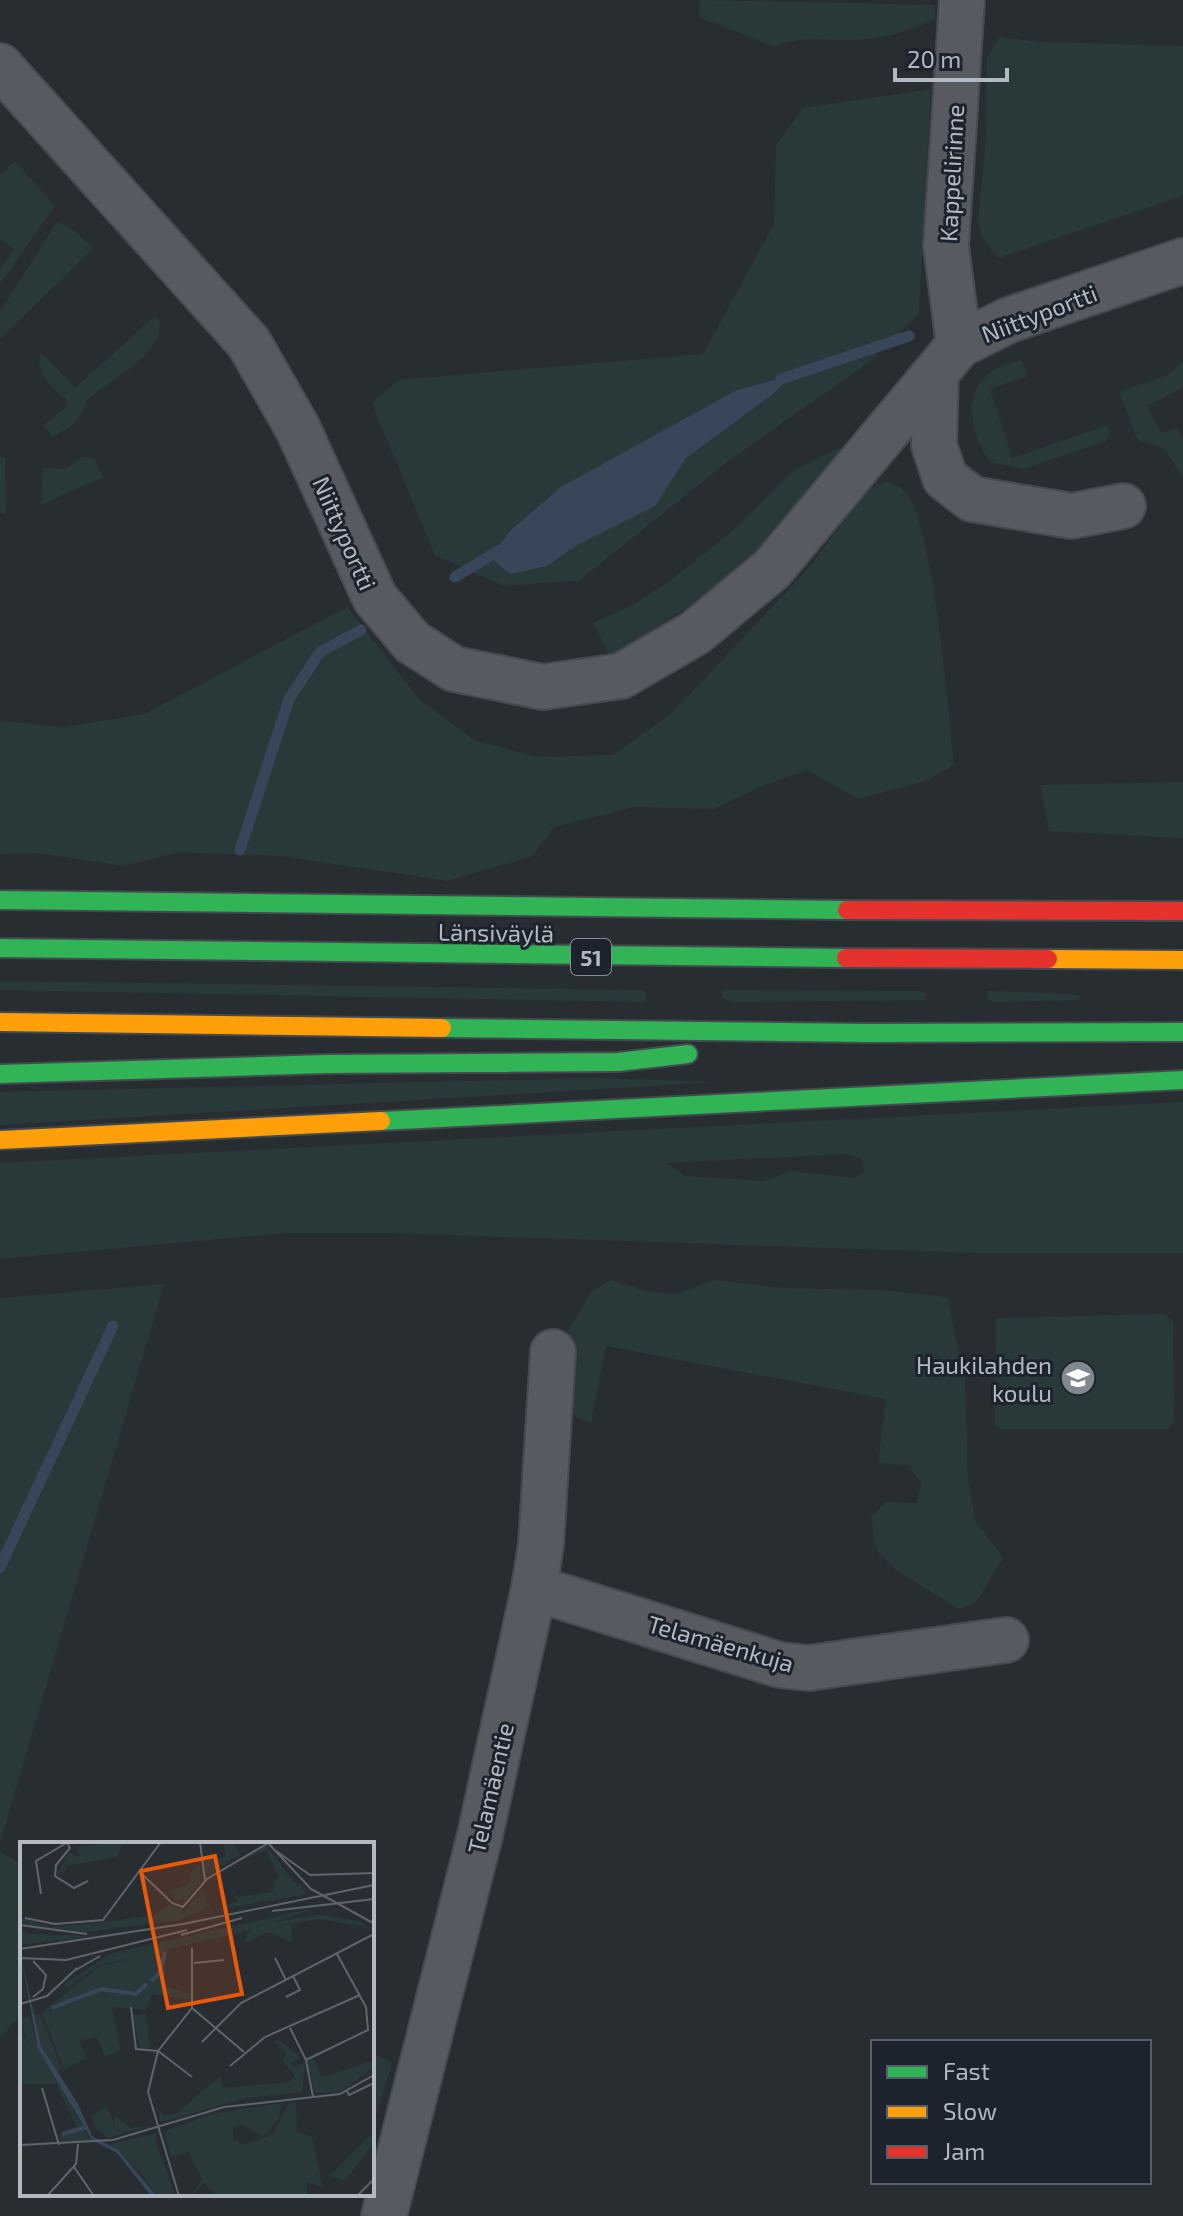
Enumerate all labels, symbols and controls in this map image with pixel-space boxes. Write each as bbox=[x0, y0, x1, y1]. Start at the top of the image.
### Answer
scale bar bbox=[895, 32, 1007, 82]
text: 20 m bbox=[907, 44, 961, 73]
street label: Kappelirinne bbox=[933, 104, 969, 242]
street label: Niittyportti bbox=[977, 278, 1101, 348]
street label: Niittyportti bbox=[307, 472, 383, 594]
street label: Länsiväylä bbox=[438, 916, 554, 948]
road number: 51 bbox=[571, 939, 611, 975]
place label: Haukilahden koulu bbox=[916, 1350, 1052, 1407]
school or university icon: Haukilahden koulu bbox=[1059, 1359, 1097, 1397]
street label: Telamäenkuja bbox=[645, 1608, 797, 1678]
street label: Telamäentie bbox=[461, 1720, 519, 1856]
inset map bbox=[20, 1842, 374, 2196]
legend bbox=[871, 2040, 1151, 2184]
text: Fast bbox=[943, 2056, 990, 2085]
text: Slow bbox=[943, 2096, 997, 2125]
text: Jam bbox=[943, 2136, 985, 2165]

